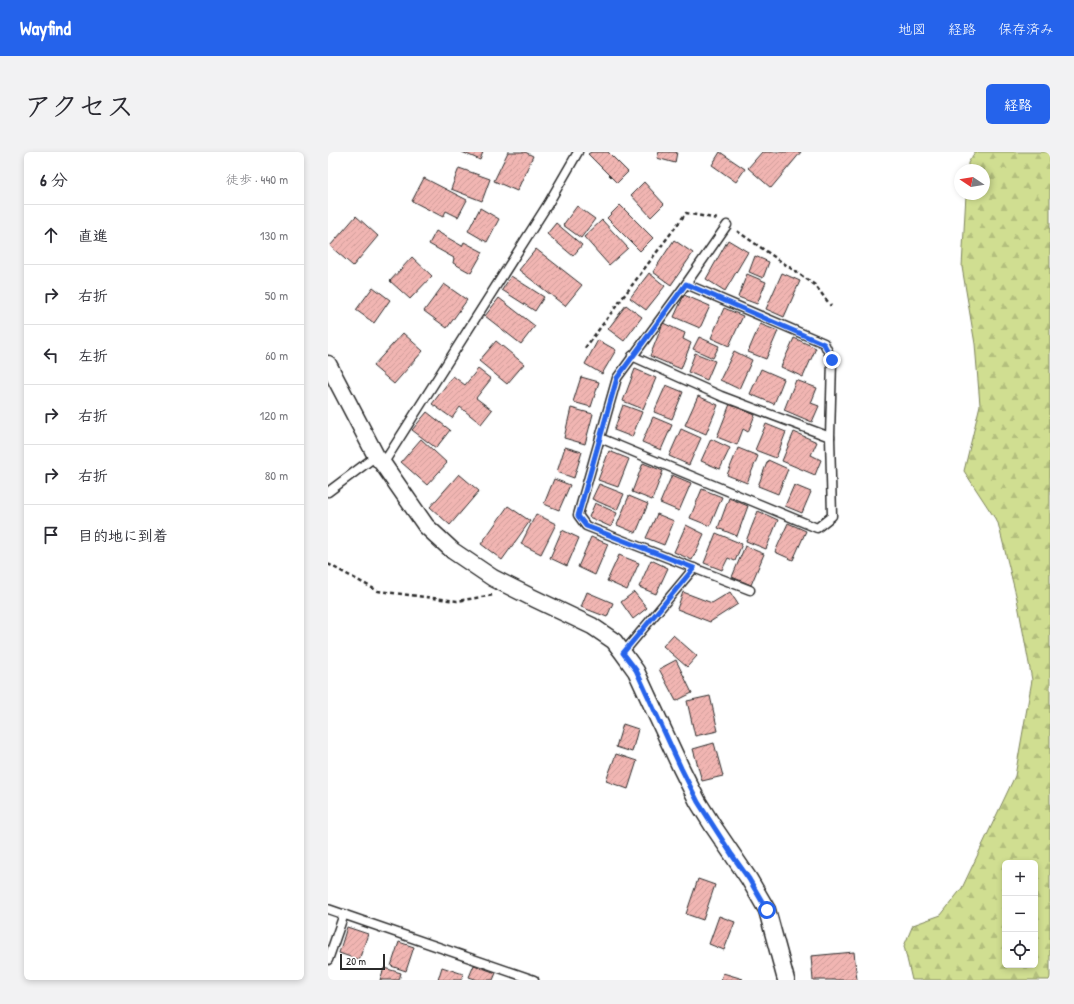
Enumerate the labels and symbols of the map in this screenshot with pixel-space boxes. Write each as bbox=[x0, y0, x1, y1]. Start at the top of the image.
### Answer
north arrow bbox=[954, 164, 990, 200]
route end bbox=[823, 351, 841, 369]
route start bbox=[758, 901, 776, 919]
scale bar bbox=[340, 952, 385, 971]

